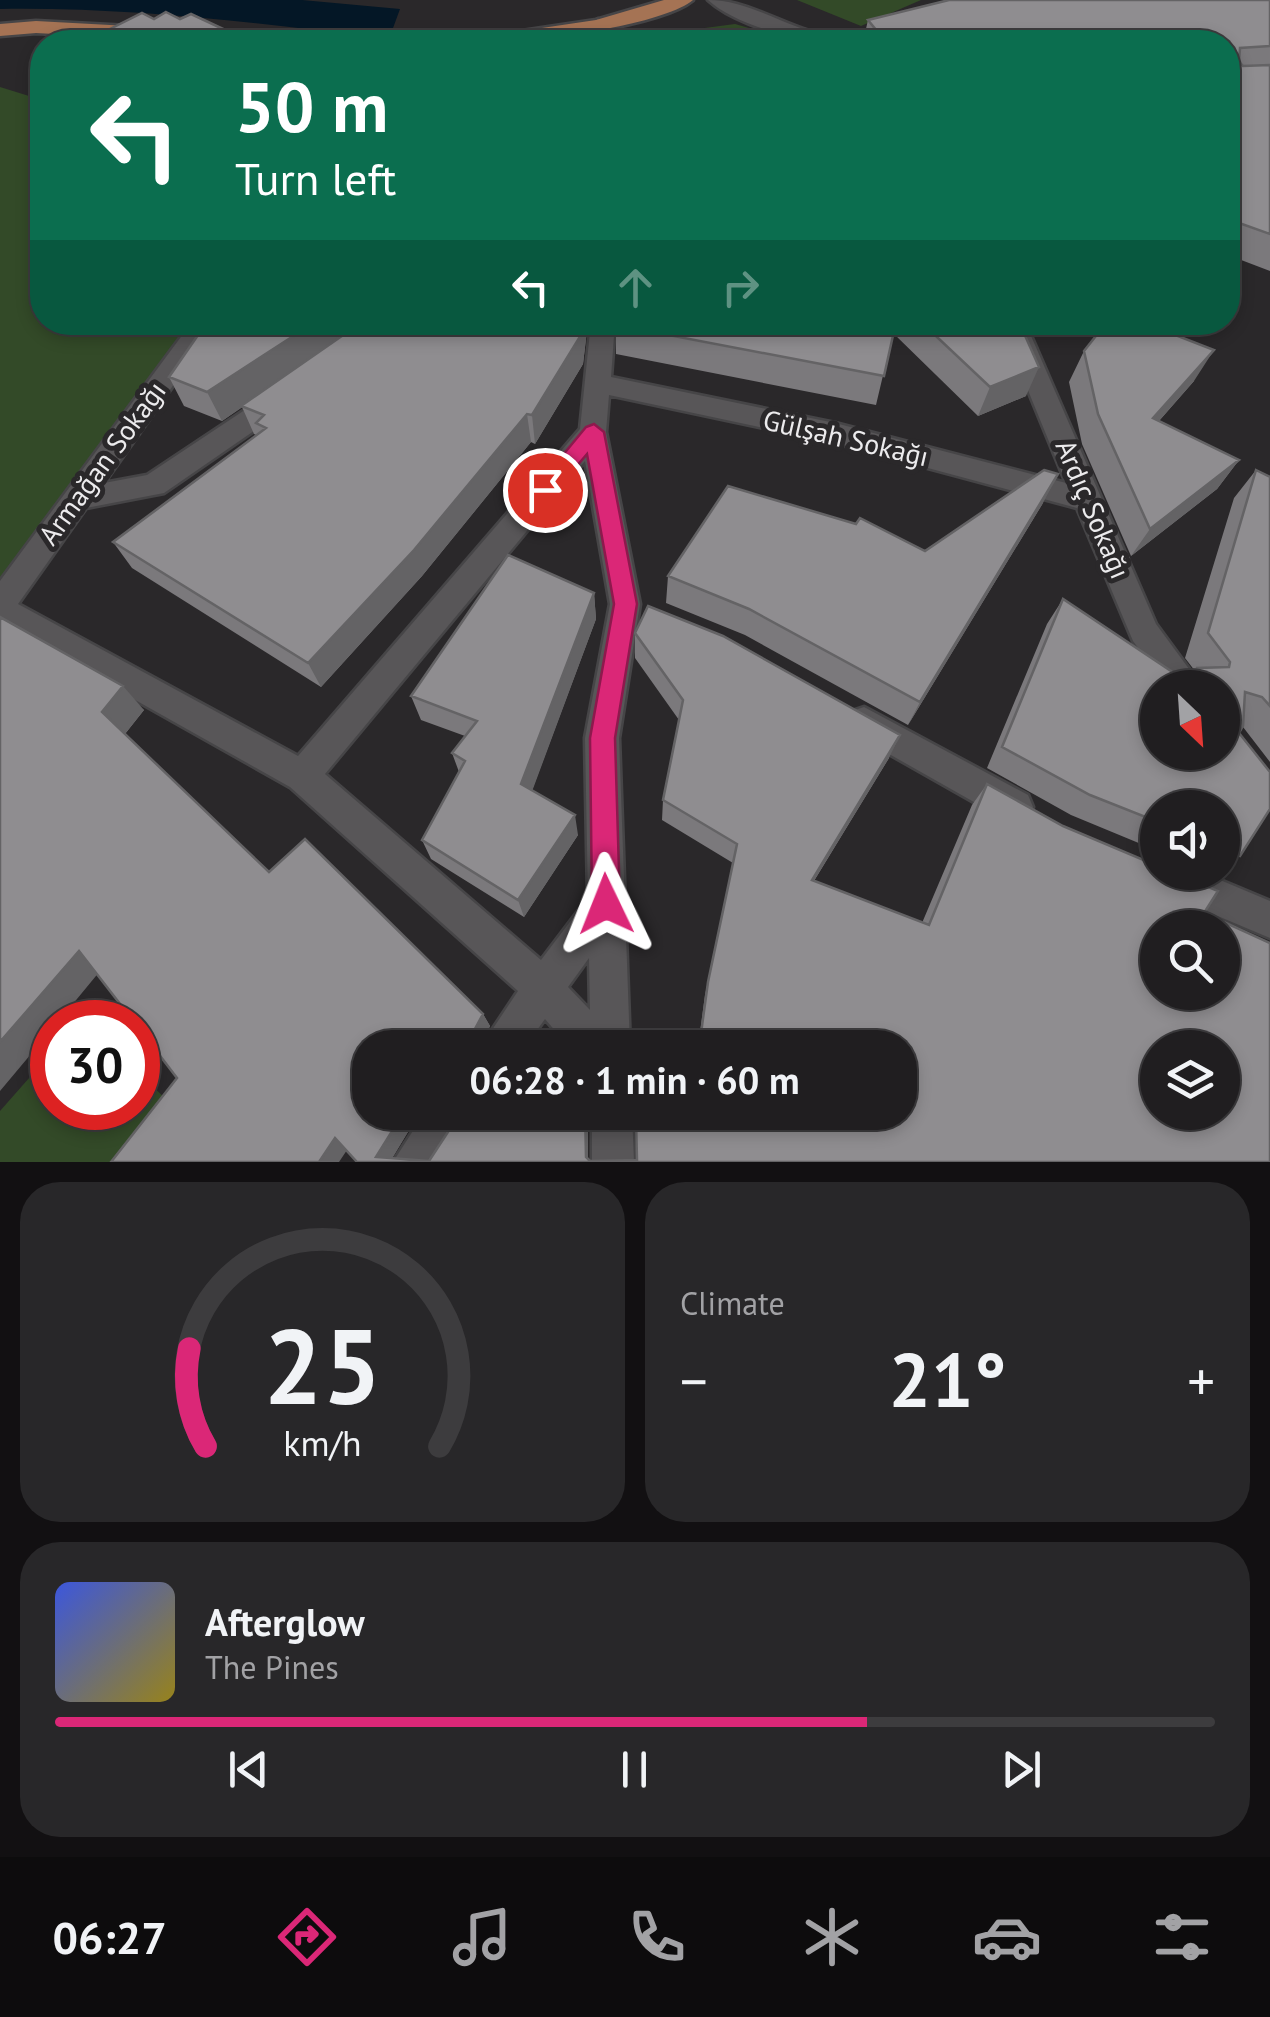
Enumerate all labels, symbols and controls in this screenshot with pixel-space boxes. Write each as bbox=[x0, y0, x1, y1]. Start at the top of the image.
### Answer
text: 50 m bbox=[235, 61, 388, 151]
icon: left bbox=[70, 70, 200, 200]
text: Turn left bbox=[235, 149, 396, 207]
icon: left bbox=[503, 260, 558, 315]
icon: ahead bbox=[608, 260, 663, 315]
icon: right bbox=[713, 260, 768, 315]
street label: Armağan Sokağı bbox=[30, 373, 174, 552]
street label: Gülşah Sokağı bbox=[760, 401, 932, 475]
street label: Ardıç Sokağı bbox=[1048, 434, 1139, 584]
pin bbox=[503, 448, 588, 533]
icon: arrive bbox=[518, 463, 573, 518]
north arrow bbox=[1140, 670, 1240, 770]
map controls bbox=[1140, 670, 1240, 1130]
button: sound bbox=[1140, 790, 1240, 890]
position arrow bbox=[554, 852, 658, 956]
button: search bbox=[1140, 910, 1240, 1010]
speed limit sign: 30 bbox=[30, 1000, 160, 1130]
button: layers bbox=[1140, 1030, 1240, 1130]
text: 06:28 · 1 min · 60 m bbox=[469, 1055, 800, 1104]
text: Climate bbox=[680, 1282, 785, 1324]
text: 25 bbox=[264, 1298, 381, 1433]
text: 21° bbox=[889, 1331, 1006, 1428]
text: − bbox=[680, 1345, 708, 1416]
text: + bbox=[1187, 1345, 1215, 1416]
text: km/h bbox=[283, 1420, 362, 1466]
text: Afterglow bbox=[205, 1597, 365, 1646]
text: The Pines bbox=[205, 1646, 339, 1688]
icon: previous bbox=[221, 1742, 276, 1797]
icon: pause bbox=[607, 1742, 662, 1797]
icon: next bbox=[994, 1742, 1049, 1797]
icon: directions bbox=[272, 1902, 342, 1972]
icon: music bbox=[447, 1902, 517, 1972]
icon: phone bbox=[622, 1902, 692, 1972]
icon: climate bbox=[797, 1902, 867, 1972]
icon: car bbox=[972, 1902, 1042, 1972]
icon: filters bbox=[1147, 1902, 1217, 1972]
text: 06:27 bbox=[53, 1908, 167, 1966]

